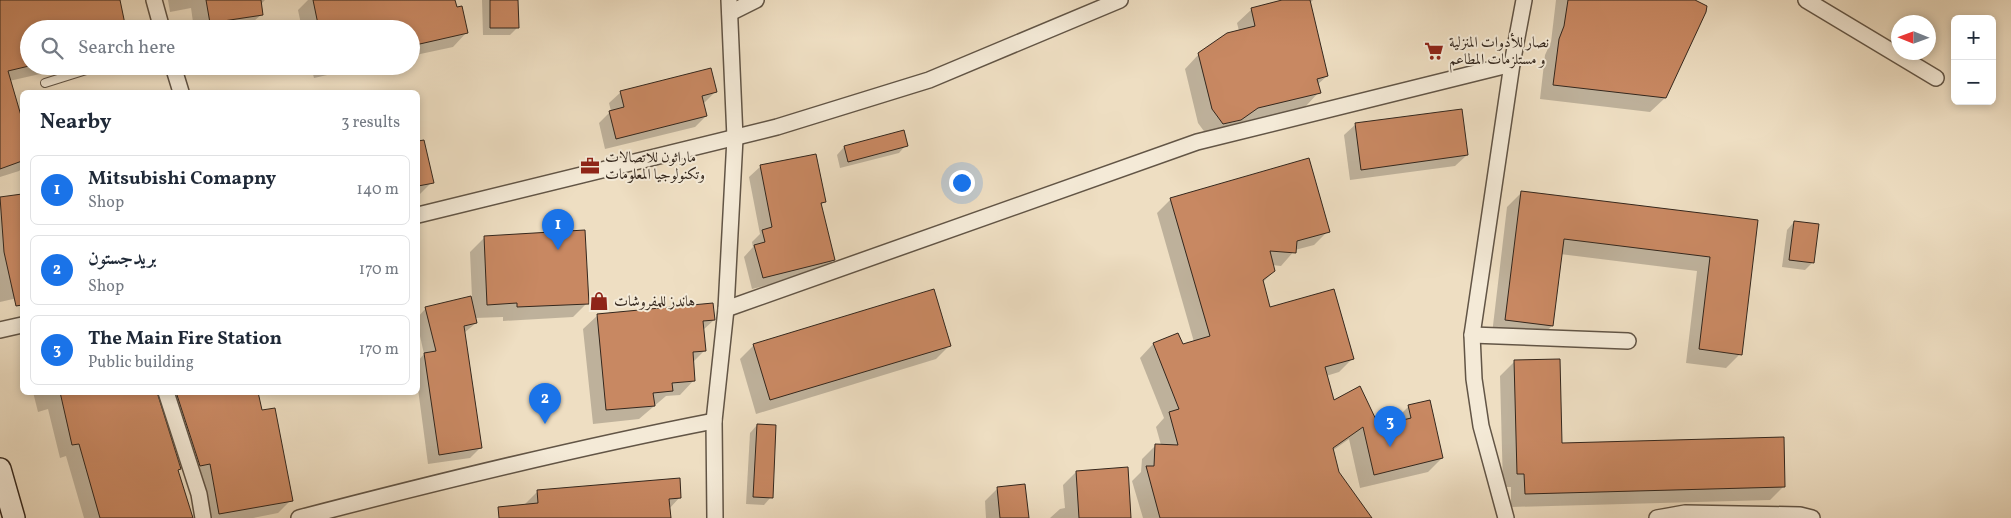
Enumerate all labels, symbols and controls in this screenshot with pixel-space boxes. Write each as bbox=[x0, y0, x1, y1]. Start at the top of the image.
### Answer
north arrow bbox=[1891, 15, 1936, 60]
map controls bbox=[1951, 15, 1996, 105]
button: + bbox=[1951, 15, 1996, 60]
search box bbox=[20, 20, 420, 75]
place label: نصار للأدوات المنزلية و مستلزمات المطاعم bbox=[1449, 32, 1549, 73]
icon: search bbox=[38, 34, 66, 62]
text: Search here bbox=[78, 35, 175, 61]
supermarket icon: نصار للأدوات المنزلية و مستلزمات المطاعم bbox=[1423, 40, 1445, 62]
button: − bbox=[1951, 60, 1996, 105]
text: Nearby bbox=[40, 108, 111, 137]
text: 3 results bbox=[341, 112, 400, 134]
place label: ماراثون للاتصالات وتكنولوجيا المعلومات bbox=[605, 148, 705, 186]
office icon: ماراثون للاتصالات وتكنولوجيا المعلومات bbox=[579, 155, 601, 177]
text: Mitsubishi Comapny bbox=[88, 166, 276, 192]
your location bbox=[949, 170, 975, 196]
text: 1 bbox=[54, 179, 60, 201]
text: 140 m bbox=[357, 179, 399, 201]
text: Shop bbox=[88, 192, 124, 214]
pin: 1 bbox=[542, 209, 574, 250]
text: بريدجستون bbox=[88, 246, 156, 272]
text: 2 bbox=[53, 259, 61, 281]
text: 170 m bbox=[359, 259, 399, 281]
text: Shop bbox=[88, 276, 124, 298]
shop icon: هاندز للمفروشات bbox=[588, 290, 610, 312]
place label: هاندز للمفروشات bbox=[614, 292, 695, 313]
text: The Main Fire Station bbox=[88, 326, 282, 352]
text: 3 bbox=[53, 339, 61, 361]
text: 170 m bbox=[359, 339, 399, 361]
text: Public building bbox=[88, 352, 194, 374]
pin: 2 bbox=[529, 383, 561, 424]
pin: 3 bbox=[1374, 406, 1406, 447]

